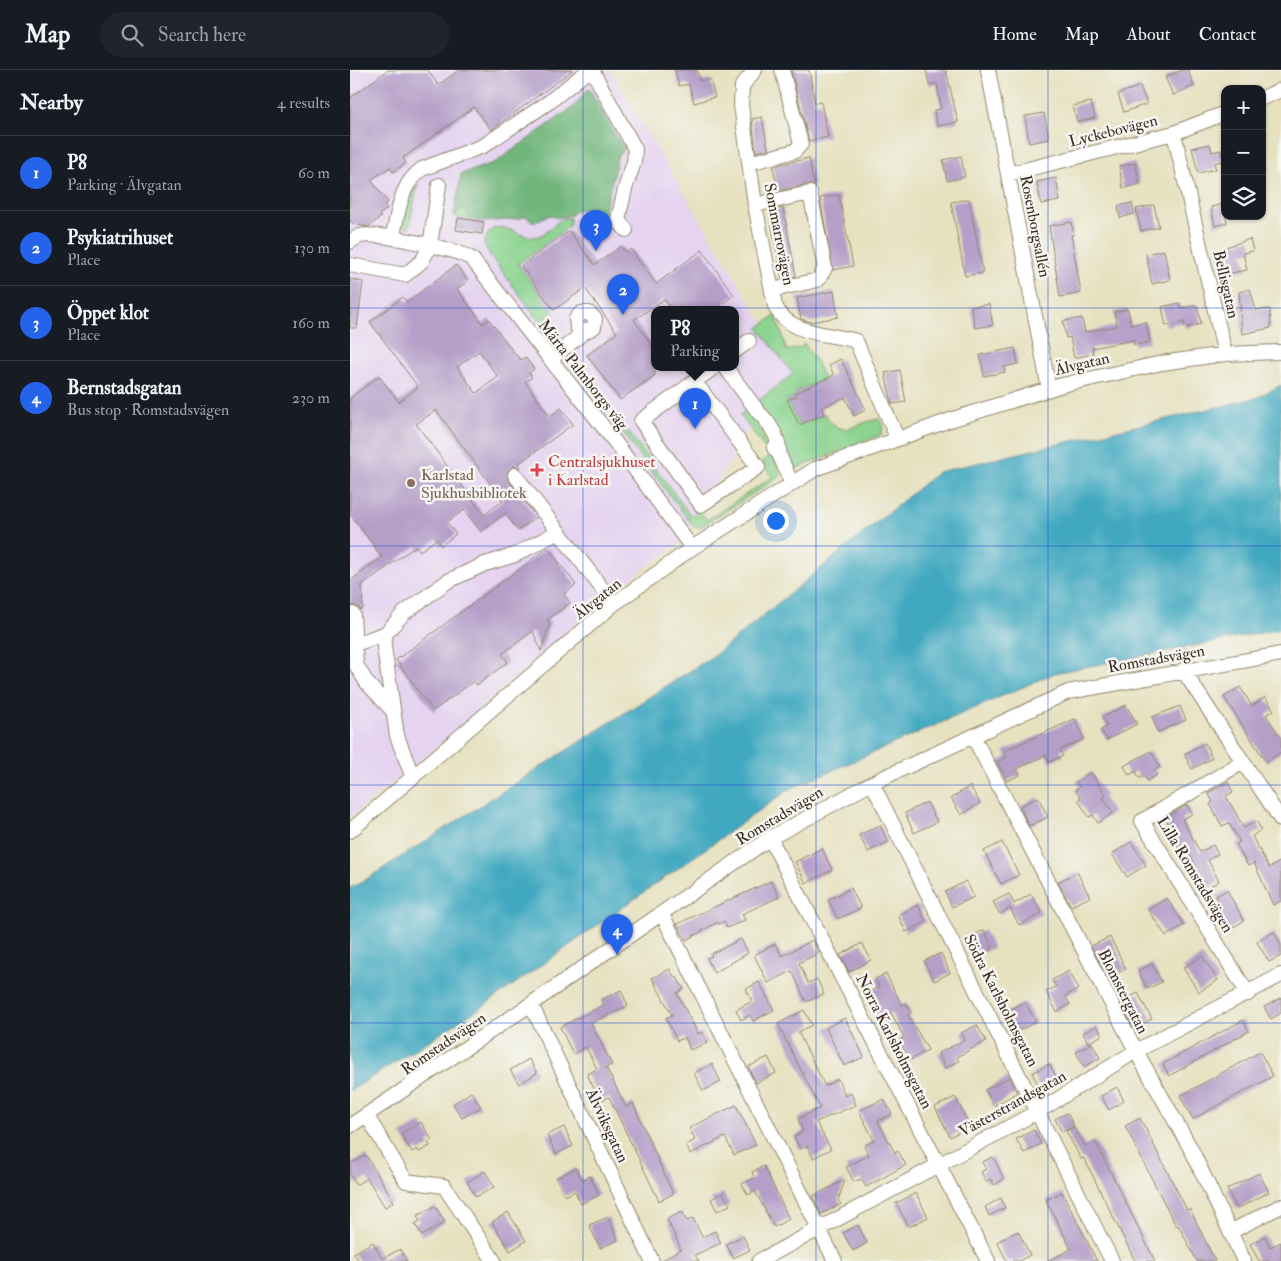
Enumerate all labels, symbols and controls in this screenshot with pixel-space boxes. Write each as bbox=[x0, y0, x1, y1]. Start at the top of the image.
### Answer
search box bbox=[100, 12, 450, 57]
text: Map bbox=[25, 19, 70, 50]
icon: search bbox=[118, 21, 146, 49]
text: Search here bbox=[158, 23, 246, 47]
text: Home bbox=[992, 23, 1037, 46]
text: Map bbox=[1065, 23, 1099, 46]
text: About bbox=[1127, 23, 1171, 46]
text: Contact bbox=[1199, 23, 1256, 46]
map controls bbox=[1221, 85, 1266, 220]
button: + bbox=[1221, 85, 1266, 130]
text: Nearby bbox=[20, 89, 83, 116]
text: 4 results bbox=[277, 93, 330, 113]
street label: Lyckebovägen bbox=[1067, 110, 1160, 152]
button: − bbox=[1221, 130, 1266, 175]
text: P8 bbox=[67, 151, 87, 175]
text: 1 bbox=[33, 163, 39, 183]
text: 60 m bbox=[298, 163, 330, 183]
street label: Rosenborgsallén bbox=[1015, 173, 1055, 279]
text: Parking · Älvgatan bbox=[67, 175, 182, 195]
button: layers bbox=[1221, 175, 1266, 220]
street label: Sommarrovägen bbox=[759, 181, 799, 287]
pin: 3 bbox=[580, 210, 612, 251]
text: Psykiatrihuset bbox=[67, 226, 173, 250]
text: 2 bbox=[32, 238, 40, 258]
text: 130 m bbox=[294, 238, 330, 258]
street label: Bellisgatan bbox=[1208, 248, 1244, 320]
text: Place bbox=[67, 250, 100, 270]
pin: 2 bbox=[607, 274, 639, 315]
text: Öppet klot bbox=[67, 301, 149, 325]
popup bbox=[651, 306, 739, 371]
text: 3 bbox=[33, 313, 39, 333]
text: 160 m bbox=[292, 313, 330, 333]
street label: Märta Palmborgs väg bbox=[534, 315, 633, 435]
text: P8 bbox=[670, 317, 690, 341]
text: Place bbox=[67, 325, 100, 345]
text: Parking bbox=[670, 341, 720, 361]
street label: Älvgatan bbox=[1052, 348, 1111, 380]
text: Bernstadsgatan bbox=[67, 376, 182, 400]
text: 4 bbox=[32, 388, 40, 408]
text: 230 m bbox=[292, 388, 330, 408]
pin: 1 bbox=[679, 388, 711, 429]
text: Bus stop · Romstadsvägen bbox=[67, 400, 229, 420]
place label: Centralsjukhuset i Karlstad bbox=[548, 452, 655, 490]
marker: Centralsjukhuset i Karlstad bbox=[530, 463, 544, 477]
place label: Karlstad Sjukhusbibliotek bbox=[421, 465, 527, 503]
marker: Karlstad Sjukhusbibliotek bbox=[405, 477, 417, 489]
your location bbox=[763, 508, 789, 534]
street label: Älvgatan bbox=[569, 574, 625, 625]
street label: Romstadsvägen bbox=[1106, 641, 1206, 677]
street label: Romstadsvägen bbox=[732, 782, 827, 850]
street label: Lilla Romstadsvägen bbox=[1153, 813, 1238, 936]
pin: 4 bbox=[601, 914, 633, 955]
street label: Södra Karlsholmsgatan bbox=[959, 931, 1043, 1070]
street label: Blomstergatan bbox=[1093, 946, 1153, 1037]
street label: Norra Karlsholmsgatan bbox=[851, 970, 937, 1112]
street label: Romstadsvägen bbox=[397, 1008, 490, 1080]
street label: Västerstrandsgatan bbox=[955, 1066, 1070, 1142]
street label: Älvviksgatan bbox=[581, 1084, 633, 1166]

